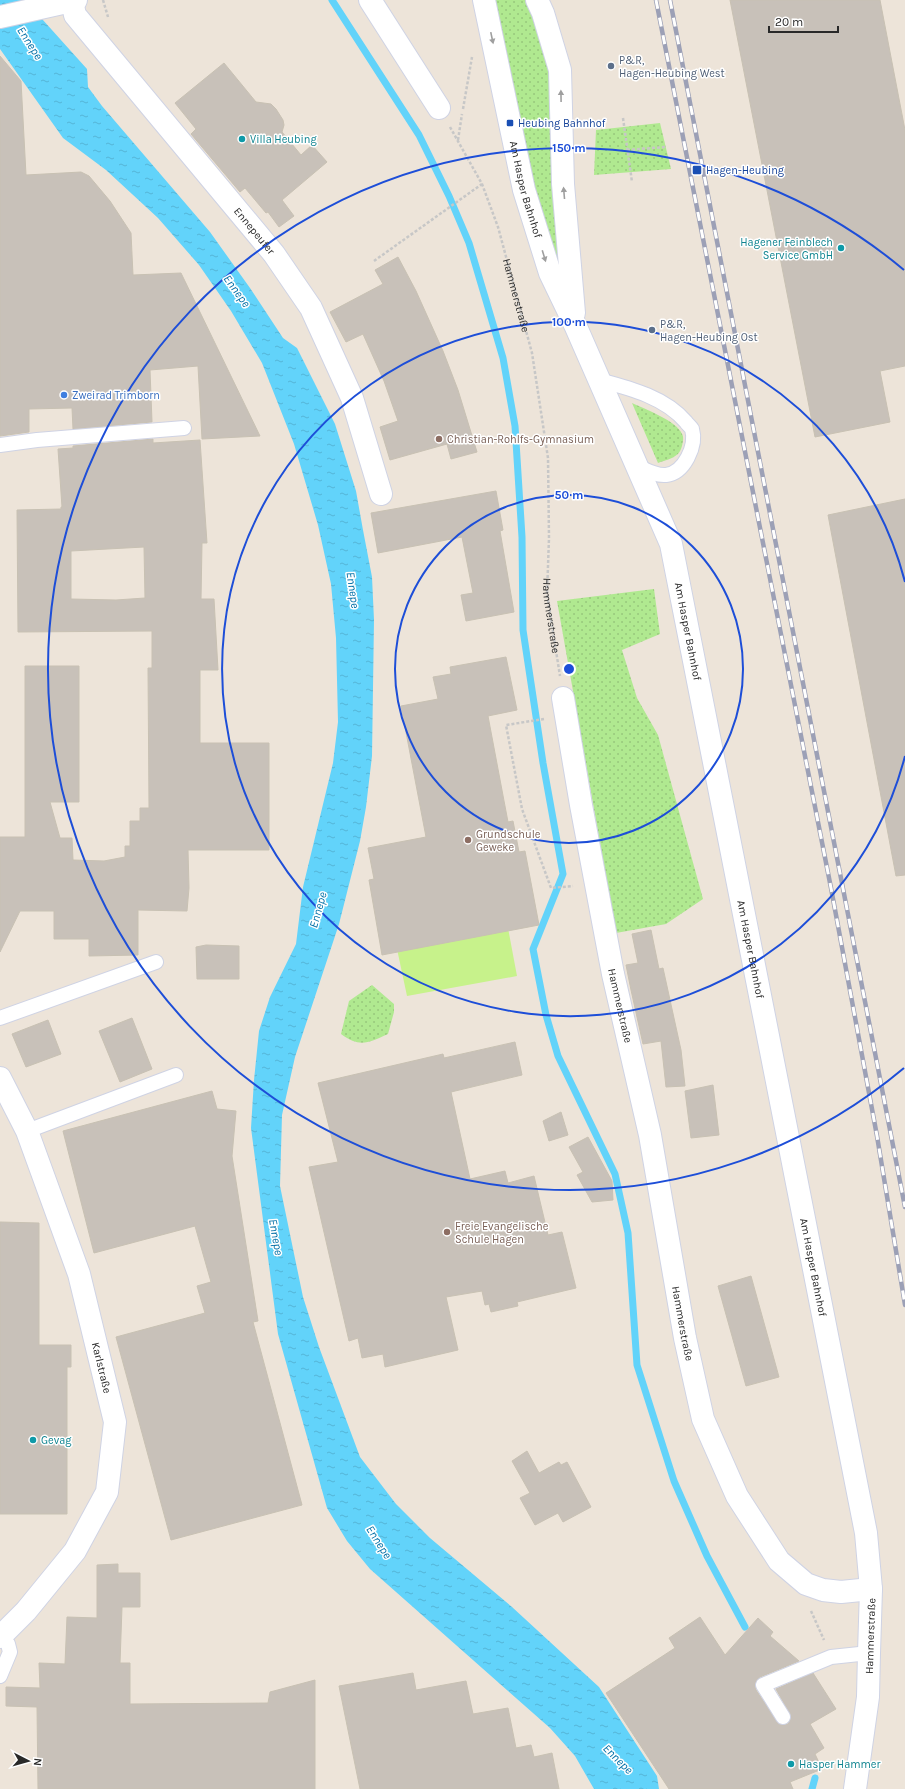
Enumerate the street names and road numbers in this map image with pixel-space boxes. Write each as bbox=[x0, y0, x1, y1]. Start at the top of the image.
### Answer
street label: Am Hasper Bahnhof bbox=[507, 140, 545, 240]
street label: Ennepeufer bbox=[231, 205, 278, 257]
street label: Hammerstraße bbox=[500, 257, 532, 334]
street label: Hammerstraße bbox=[540, 578, 562, 655]
street label: Am Hasper Bahnhof bbox=[672, 581, 704, 682]
street label: Am Hasper Bahnhof bbox=[734, 899, 766, 1000]
street label: Hammerstraße bbox=[605, 967, 635, 1045]
street label: Am Hasper Bahnhof bbox=[797, 1217, 829, 1318]
street label: Hammerstraße bbox=[669, 1285, 696, 1363]
street label: Karlstraße bbox=[89, 1341, 114, 1395]
street label: Hammerstraße bbox=[863, 1597, 878, 1674]

